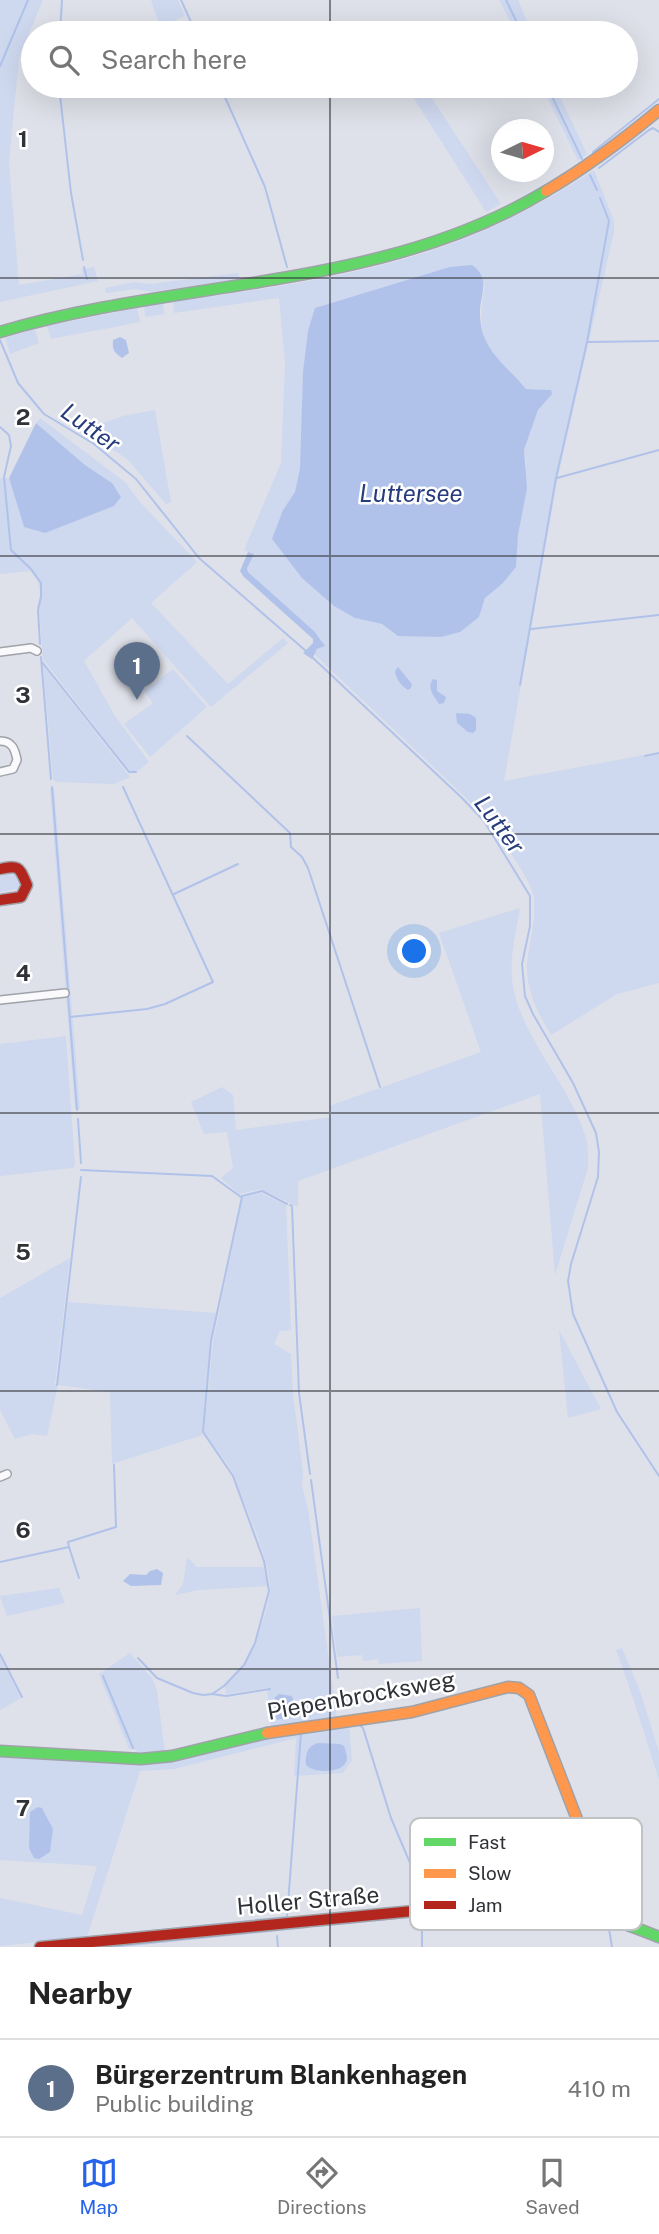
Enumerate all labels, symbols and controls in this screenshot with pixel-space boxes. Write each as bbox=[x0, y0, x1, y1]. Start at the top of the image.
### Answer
search box bbox=[21, 21, 638, 98]
icon: search bbox=[45, 41, 83, 79]
text: Search here bbox=[101, 44, 247, 75]
north arrow bbox=[491, 119, 554, 182]
text: 1 bbox=[18, 125, 28, 152]
water label: Lutter bbox=[56, 397, 127, 458]
text: 2 bbox=[16, 403, 30, 430]
water label: Luttersee bbox=[359, 479, 463, 507]
pin: 1 bbox=[114, 642, 160, 700]
text: 3 bbox=[15, 681, 31, 708]
water label: Lutter bbox=[469, 789, 531, 859]
your location bbox=[397, 934, 431, 968]
text: 4 bbox=[15, 959, 31, 986]
text: 5 bbox=[15, 1238, 31, 1265]
text: 6 bbox=[15, 1516, 31, 1543]
street label: Piepenbrocksweg bbox=[265, 1665, 457, 1725]
text: 7 bbox=[16, 1794, 30, 1821]
legend bbox=[410, 1818, 642, 1930]
text: Fast bbox=[468, 1831, 506, 1853]
text: Slow bbox=[468, 1862, 512, 1884]
street label: Holler Straße bbox=[236, 1880, 380, 1920]
text: Jam bbox=[468, 1894, 502, 1916]
text: Nearby bbox=[28, 1975, 132, 2011]
text: Bürgerzentrum Blankenhagen bbox=[95, 2059, 467, 2090]
text: 1 bbox=[46, 2075, 56, 2102]
text: 410 m bbox=[568, 2075, 631, 2102]
text: Public building bbox=[95, 2090, 254, 2117]
tab: Map bbox=[79, 2154, 118, 2218]
tab: Directions bbox=[277, 2154, 366, 2218]
tab: Saved bbox=[525, 2154, 580, 2218]

